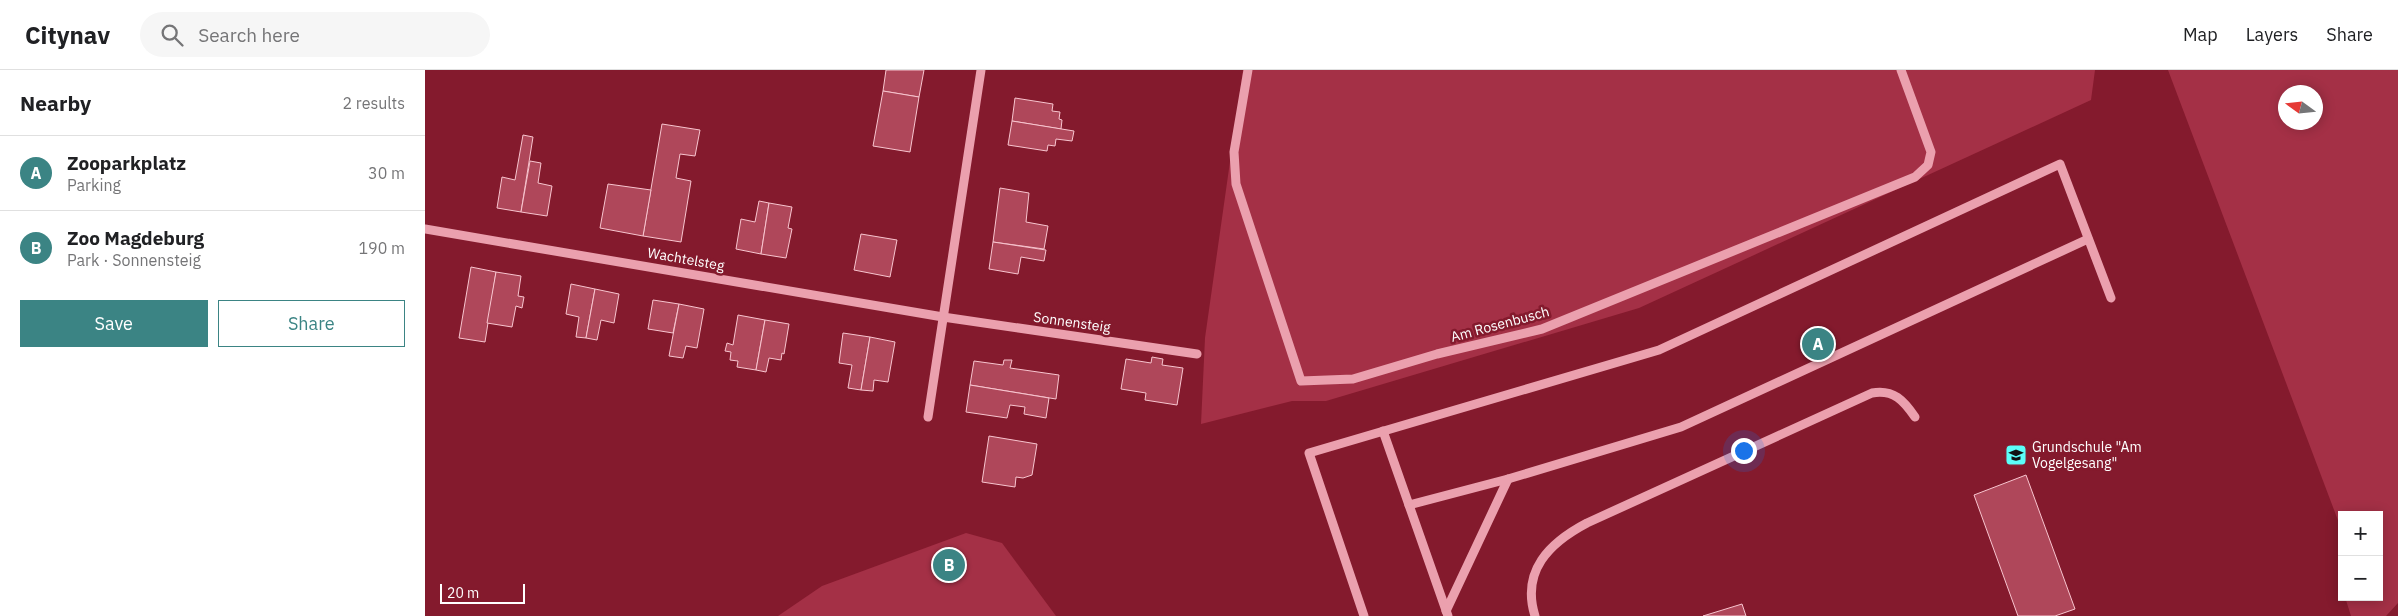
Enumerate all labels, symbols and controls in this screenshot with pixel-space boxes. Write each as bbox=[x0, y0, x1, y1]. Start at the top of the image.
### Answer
search box bbox=[140, 12, 490, 57]
text: Citynav bbox=[25, 19, 110, 51]
icon: search bbox=[158, 21, 186, 49]
text: Search here bbox=[198, 23, 300, 47]
text: Map bbox=[2183, 23, 2218, 46]
text: Layers bbox=[2246, 23, 2298, 46]
text: Share bbox=[2326, 23, 2373, 46]
north arrow bbox=[2278, 85, 2323, 130]
text: Nearby bbox=[20, 89, 91, 117]
text: 2 results bbox=[342, 93, 405, 113]
text: Zooparkplatz bbox=[67, 151, 186, 175]
text: A bbox=[31, 163, 41, 183]
text: 30 m bbox=[368, 163, 405, 183]
text: Parking bbox=[67, 175, 121, 195]
text: Zoo Magdeburg bbox=[67, 226, 204, 250]
text: B bbox=[31, 238, 41, 258]
text: 190 m bbox=[358, 238, 405, 258]
street label: Wachtelsteg bbox=[646, 243, 726, 275]
text: Park · Sonnensteig bbox=[67, 250, 201, 270]
button: Save bbox=[20, 300, 208, 347]
button: Share bbox=[218, 300, 405, 347]
street label: Am Rosenbusch bbox=[1449, 302, 1551, 346]
street label: Sonnensteig bbox=[1032, 308, 1112, 336]
pin: A bbox=[1802, 325, 1834, 363]
your location bbox=[1731, 438, 1757, 464]
place label: Grundschule "Am Vogelgesang" bbox=[2032, 438, 2142, 472]
school or university icon: Grundschule "Am Vogelgesang" bbox=[2004, 443, 2028, 467]
map controls bbox=[2338, 511, 2383, 601]
button: + bbox=[2338, 511, 2383, 556]
pin: B bbox=[933, 546, 965, 584]
button: − bbox=[2338, 556, 2383, 601]
scale bar bbox=[440, 581, 525, 604]
text: 20 m bbox=[447, 584, 479, 602]

